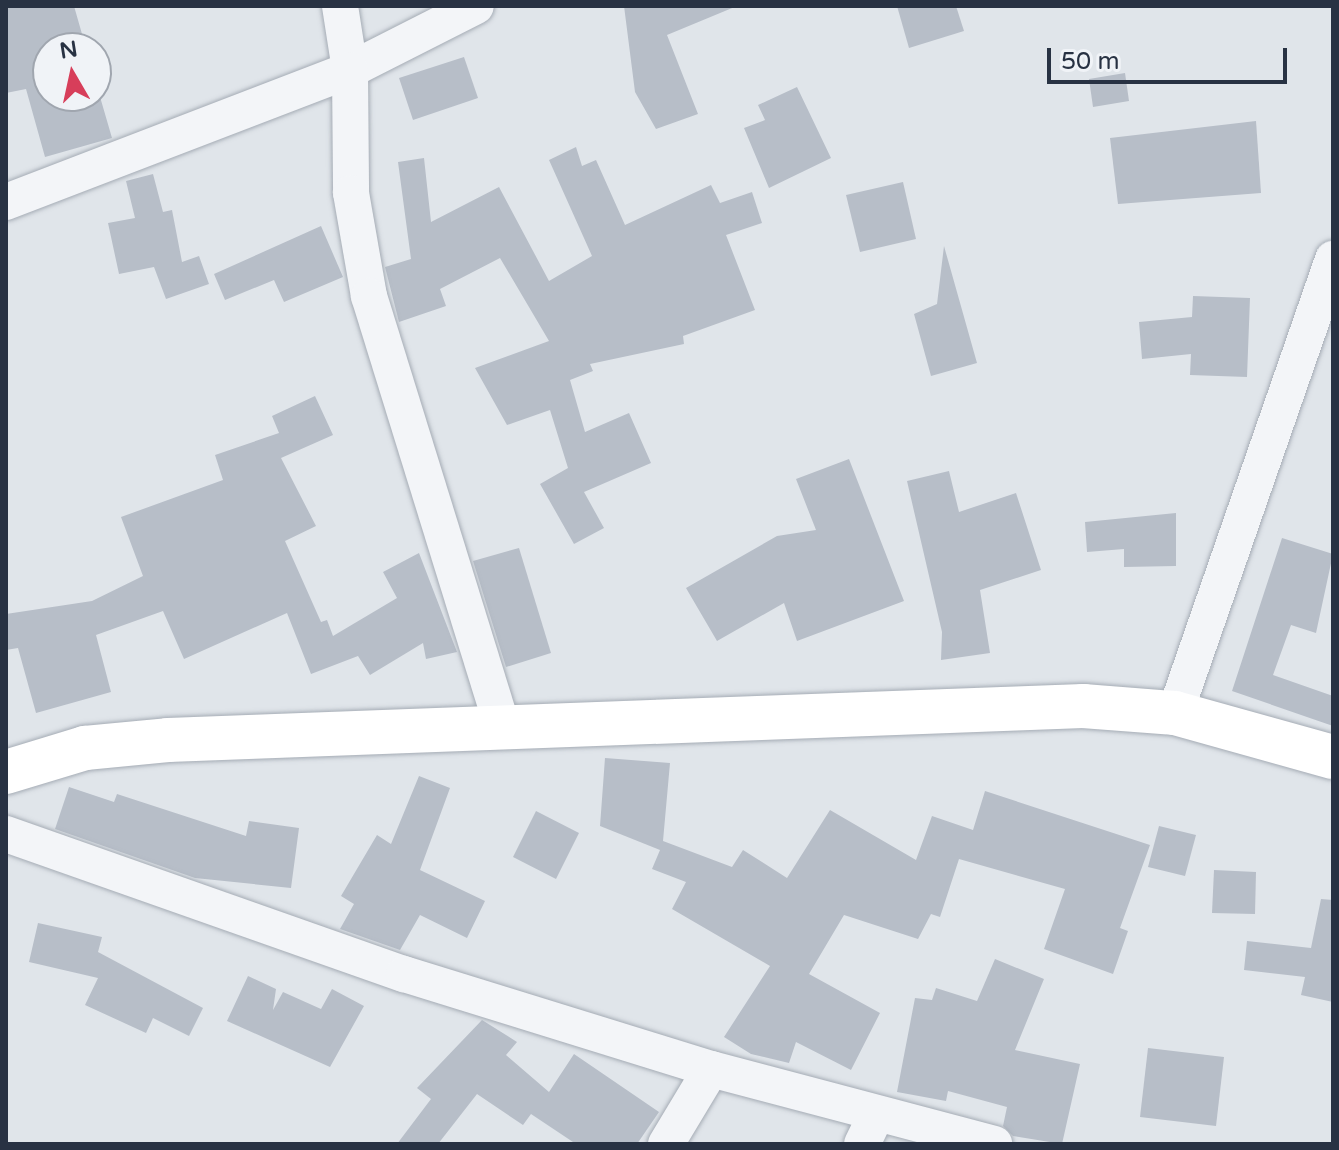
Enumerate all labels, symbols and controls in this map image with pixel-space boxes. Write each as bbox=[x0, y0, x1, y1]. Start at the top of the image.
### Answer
north arrow bbox=[32, 32, 112, 112]
scale bar bbox=[1051, 32, 1291, 82]
text: N bbox=[58, 36, 79, 64]
text: 50 m bbox=[1061, 47, 1119, 76]

